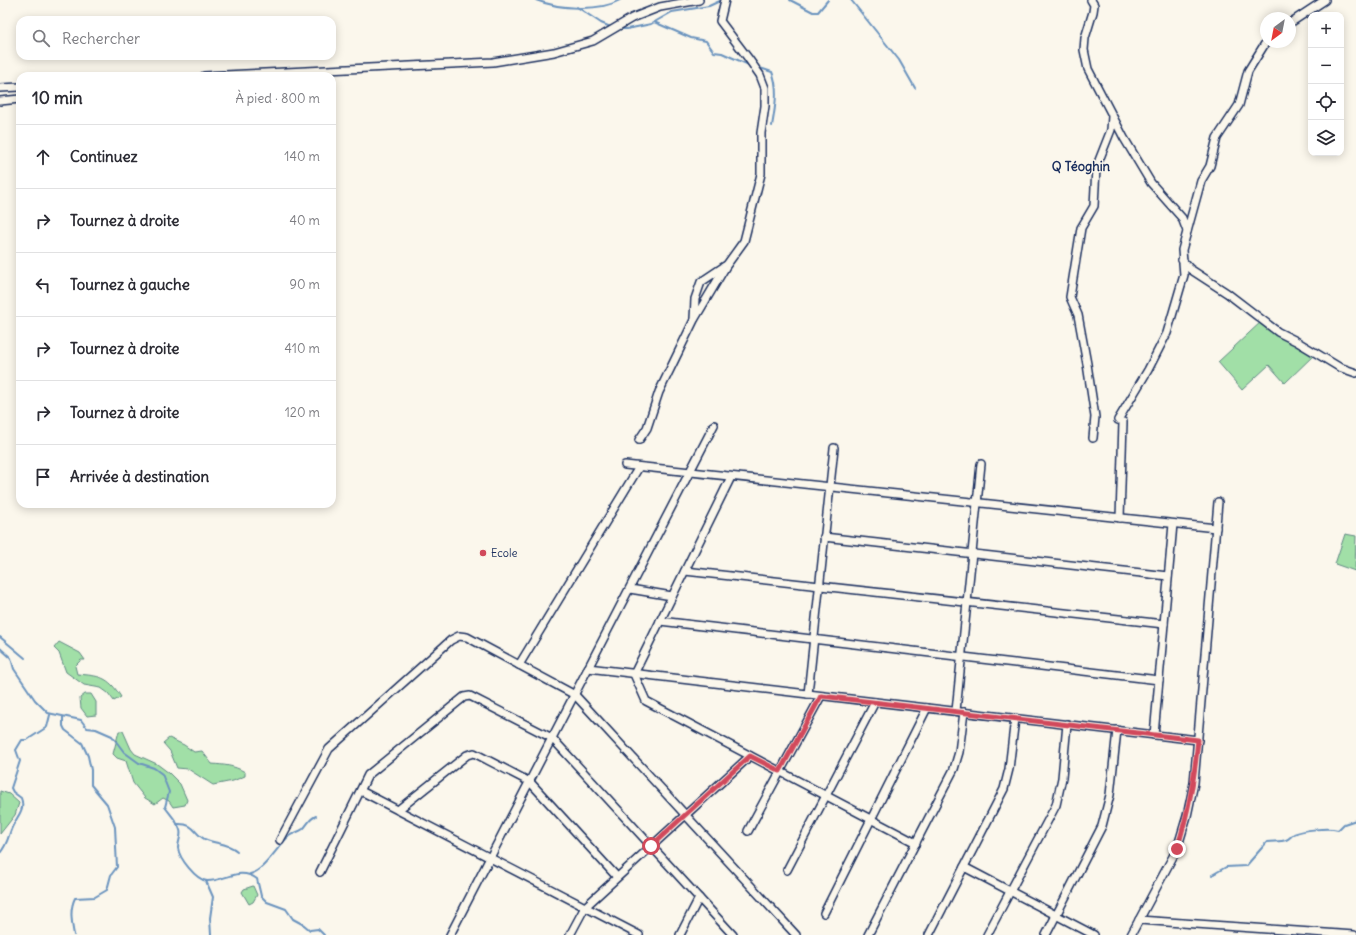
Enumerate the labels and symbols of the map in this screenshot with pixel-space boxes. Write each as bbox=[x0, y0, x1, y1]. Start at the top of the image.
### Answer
north arrow bbox=[1260, 12, 1296, 48]
district label: Q Téoghin bbox=[1052, 158, 1111, 175]
place label: Ecole bbox=[491, 546, 517, 560]
marker: Ecole bbox=[478, 548, 488, 558]
route start bbox=[642, 837, 660, 855]
route end bbox=[1168, 840, 1186, 858]

